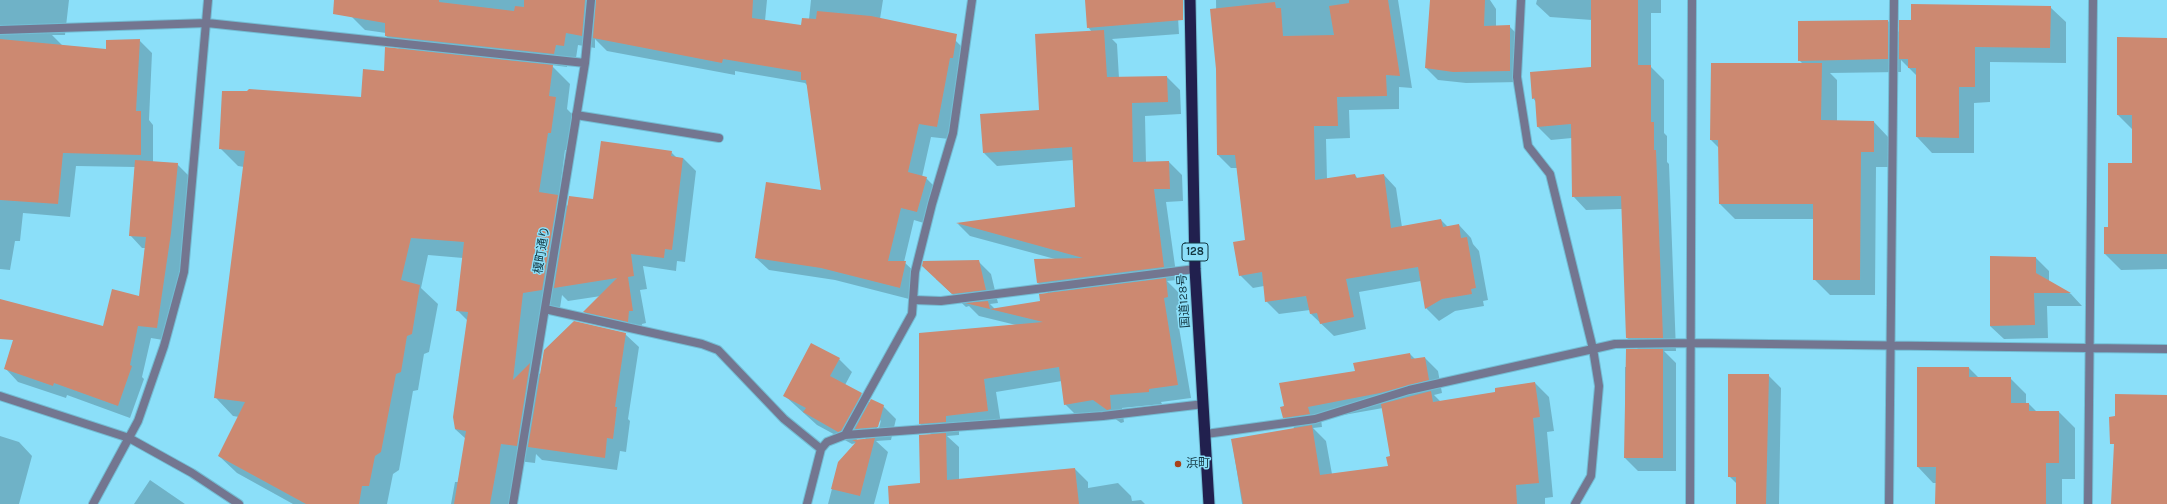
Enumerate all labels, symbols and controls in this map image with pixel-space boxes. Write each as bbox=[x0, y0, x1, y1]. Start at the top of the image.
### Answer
street label: 榎町通り bbox=[531, 225, 553, 275]
road number: 128 bbox=[1182, 243, 1208, 261]
street label: 国道128号 bbox=[1175, 273, 1193, 329]
place label: 浜町 bbox=[1186, 457, 1210, 471]
marker: 浜町 bbox=[1173, 459, 1183, 469]

